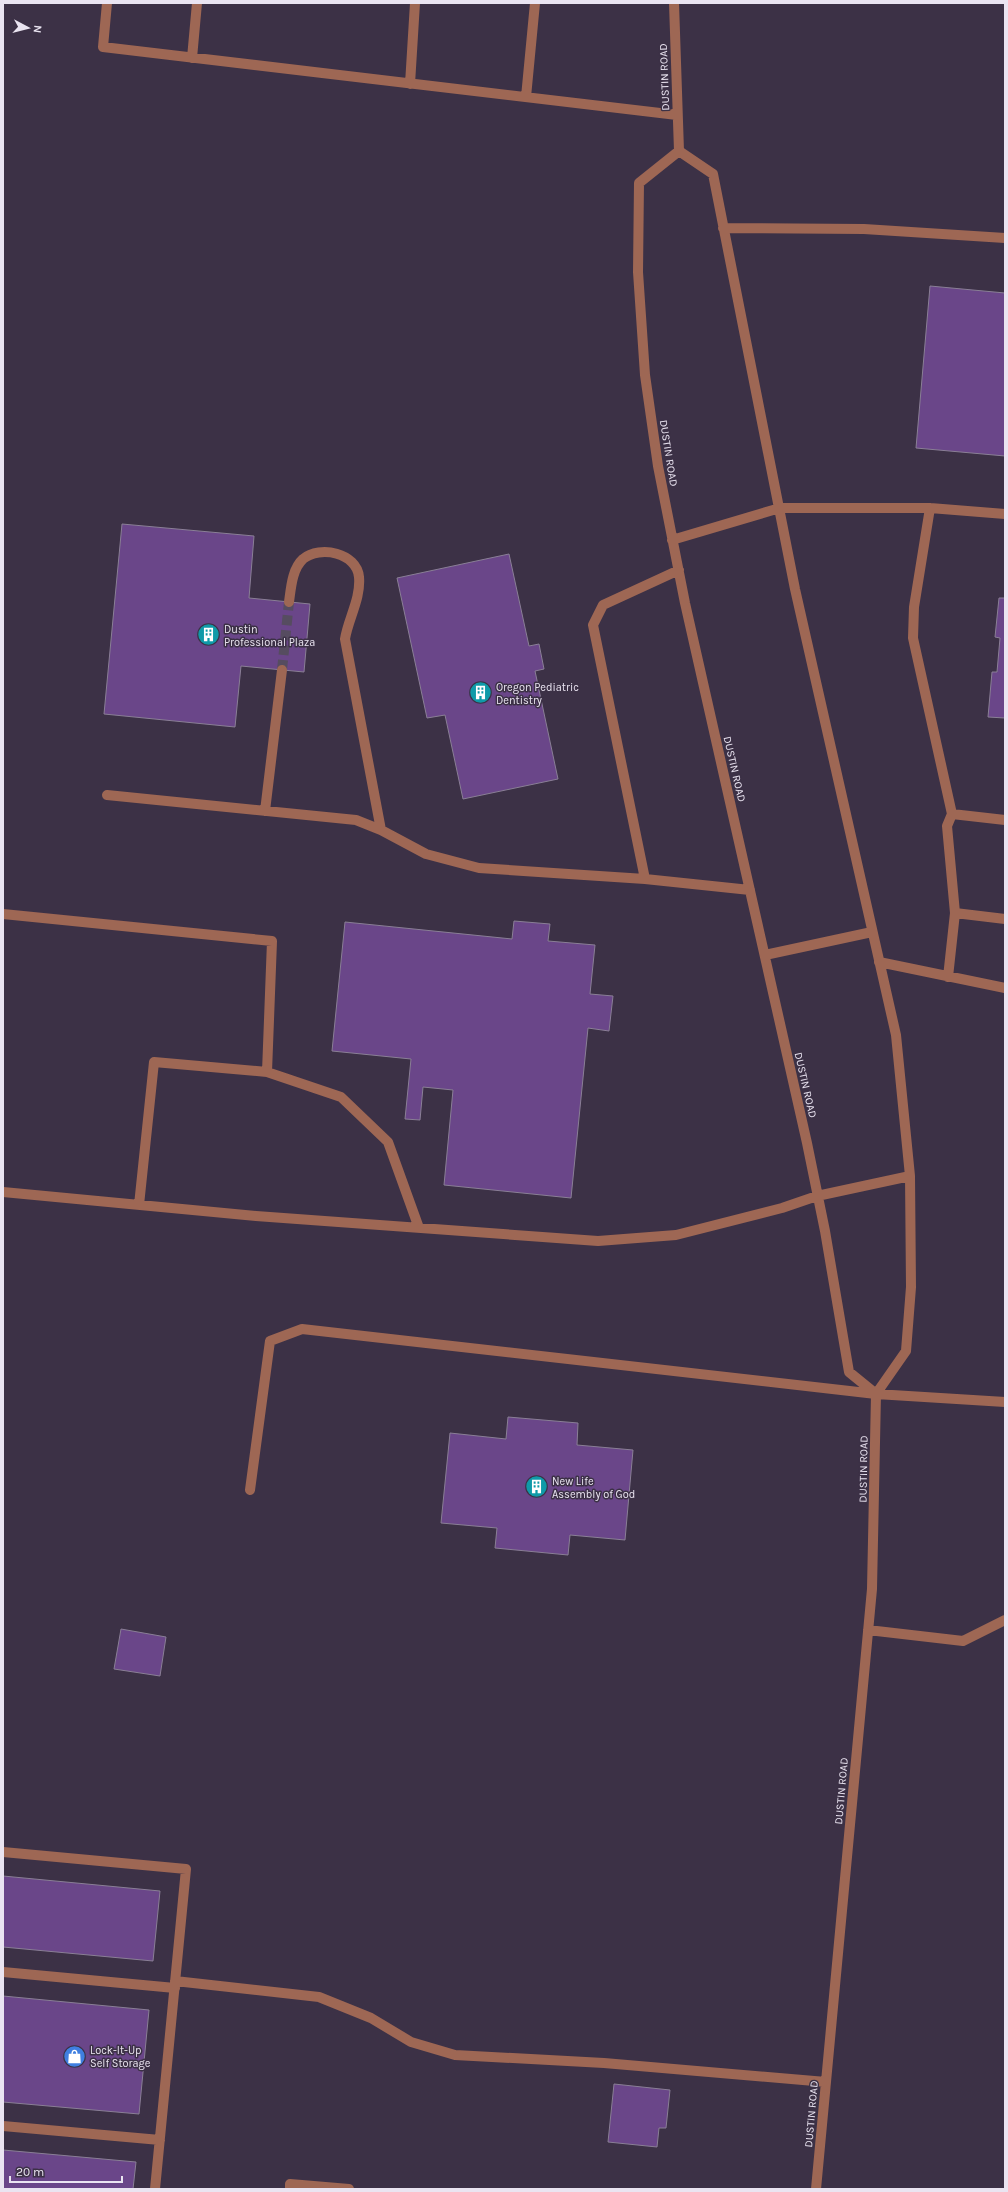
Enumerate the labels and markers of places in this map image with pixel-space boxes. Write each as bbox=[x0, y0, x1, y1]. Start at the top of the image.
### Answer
building icon: Dustin Professional Plaza bbox=[196, 622, 222, 648]
place label: Dustin Professional Plaza bbox=[224, 623, 315, 649]
building icon: Oregon Pediatric Dentistry bbox=[468, 680, 494, 706]
place label: Oregon Pediatric Dentistry bbox=[496, 681, 579, 707]
building icon: New Life Assembly of God bbox=[524, 1474, 550, 1500]
place label: New Life Assembly of God bbox=[552, 1475, 635, 1501]
shop icon: Lock-It-Up Self Storage bbox=[61, 2043, 87, 2069]
place label: Lock-It-Up Self Storage bbox=[90, 2044, 151, 2070]

